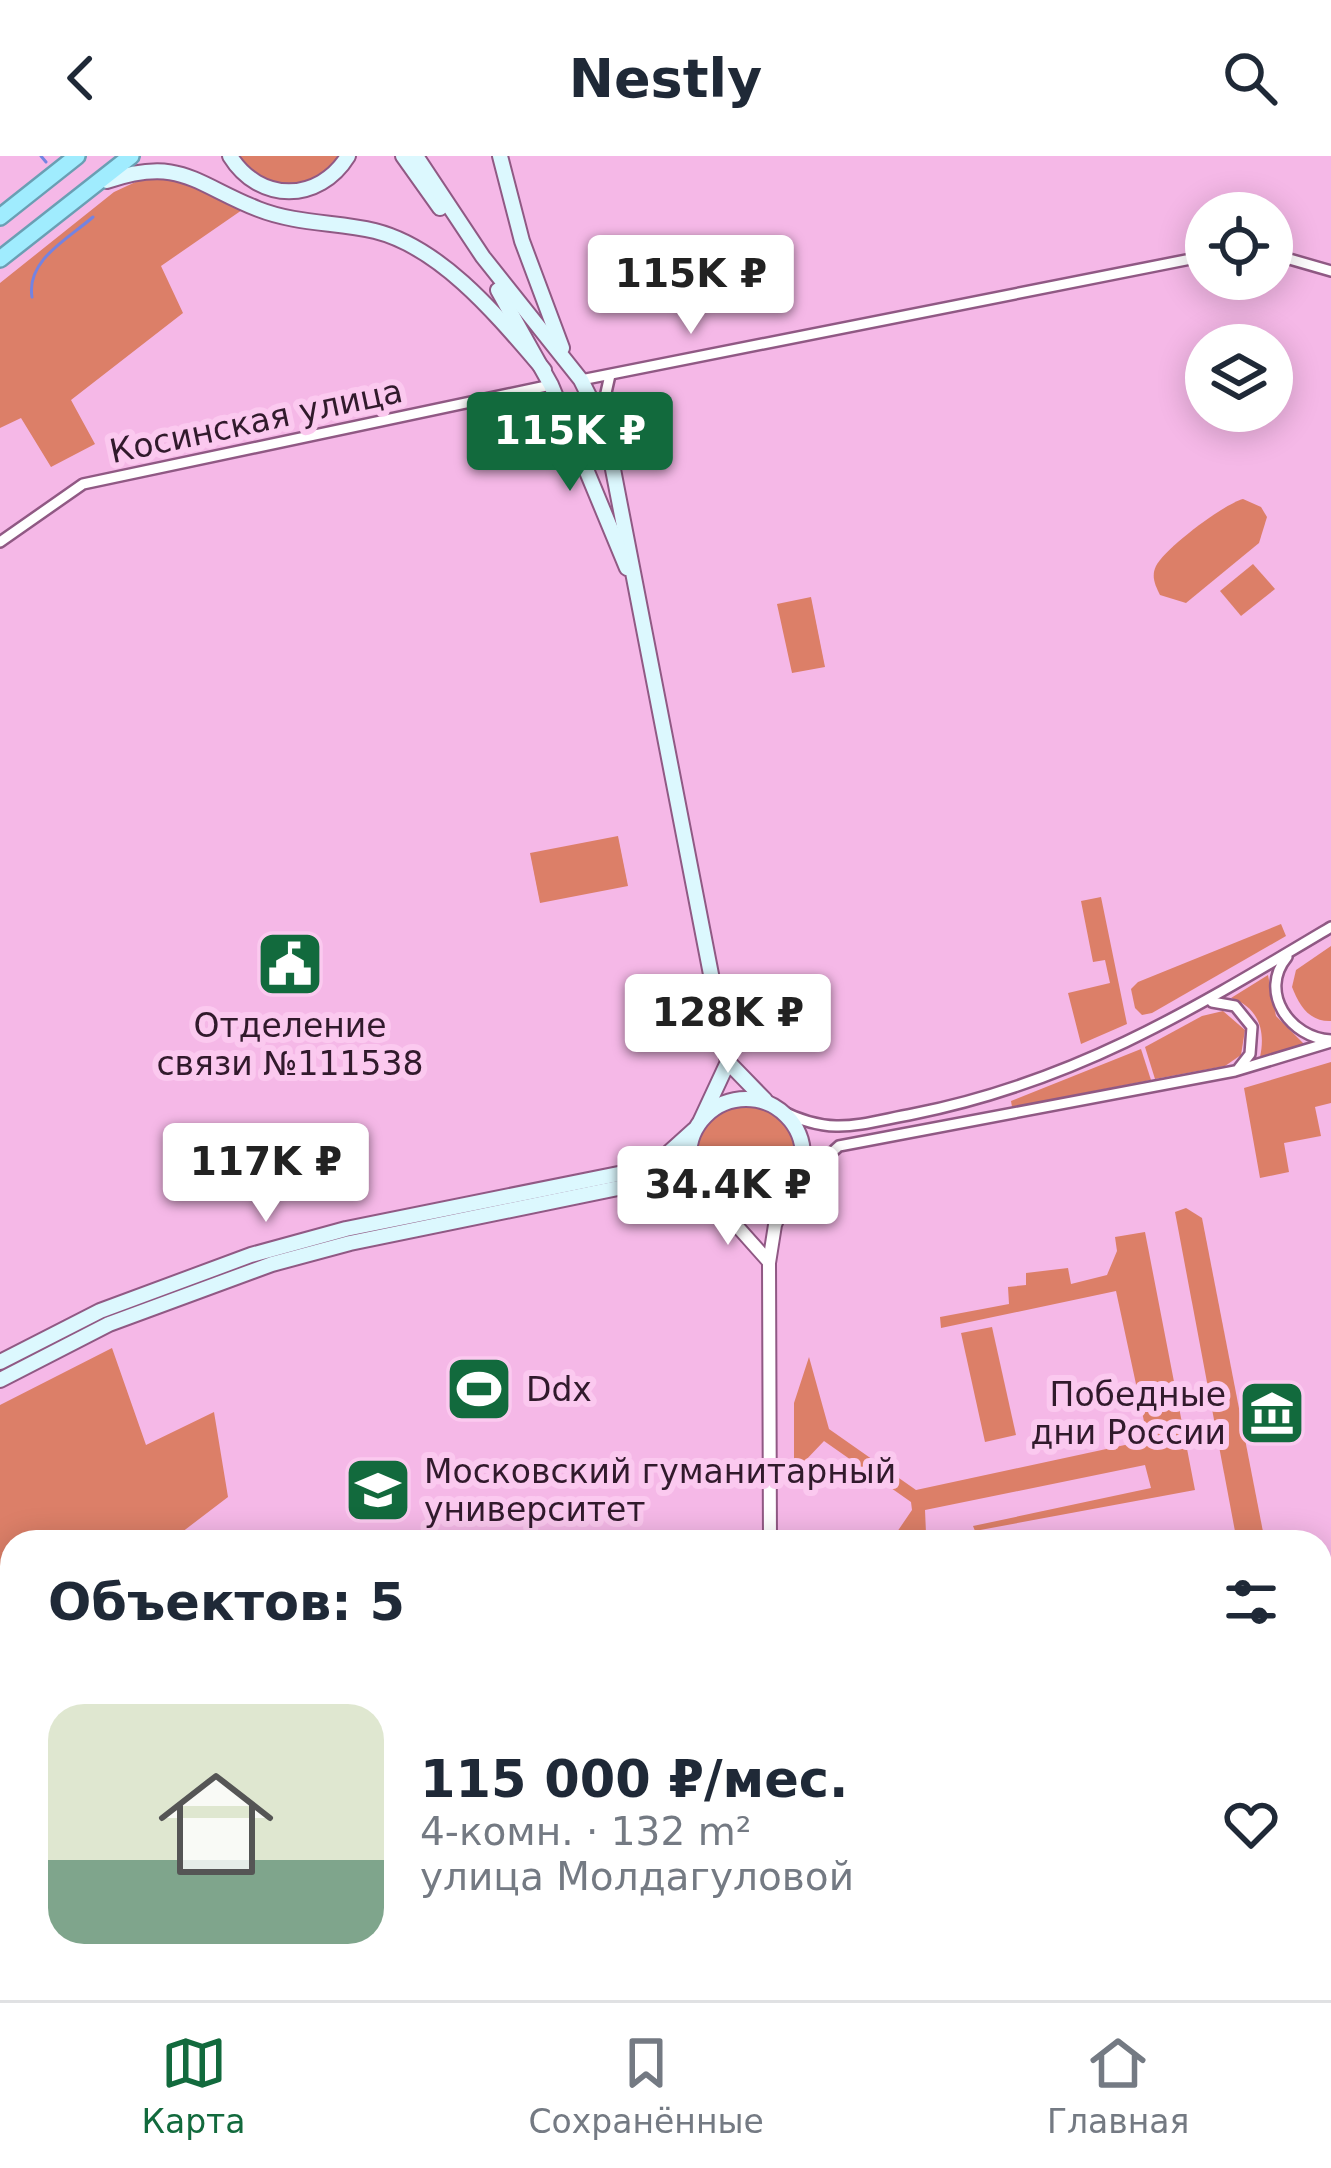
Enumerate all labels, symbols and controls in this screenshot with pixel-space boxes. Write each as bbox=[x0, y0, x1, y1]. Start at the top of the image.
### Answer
icon: back bbox=[48, 45, 114, 111]
icon: search bbox=[1217, 45, 1283, 111]
text: Nestly bbox=[569, 47, 762, 110]
map controls bbox=[1185, 192, 1293, 432]
button: locate bbox=[1185, 192, 1293, 300]
pin: 115K ₽ bbox=[593, 235, 789, 337]
text: 115K ₽ bbox=[615, 251, 767, 296]
button: layers bbox=[1185, 324, 1293, 432]
street label: Косинская улица bbox=[106, 371, 406, 471]
pin: 115K ₽ bbox=[472, 392, 668, 494]
text: 115K ₽ bbox=[494, 408, 646, 453]
public building icon: Отделение связи №111538 bbox=[255, 929, 325, 999]
pin: 128K ₽ bbox=[630, 974, 826, 1076]
text: 128K ₽ bbox=[652, 990, 804, 1035]
place label: Отделение связи №111538 bbox=[156, 1006, 424, 1083]
pin: 117K ₽ bbox=[168, 1123, 364, 1225]
text: 117K ₽ bbox=[190, 1139, 342, 1184]
pin: 34.4K ₽ bbox=[617, 1146, 839, 1248]
text: 34.4K ₽ bbox=[644, 1162, 812, 1207]
sports icon: Ddx bbox=[444, 1354, 514, 1424]
place label: Ddx bbox=[526, 1370, 592, 1409]
place label: Победные дни России bbox=[1030, 1375, 1226, 1452]
museum icon: Победные дни России bbox=[1237, 1378, 1307, 1448]
place label: Московский гуманитарный университет bbox=[424, 1452, 896, 1529]
school or university icon: Московский гуманитарный университет bbox=[343, 1455, 413, 1525]
icon: filters bbox=[1218, 1569, 1284, 1635]
text: Объектов: 5 bbox=[48, 1573, 405, 1632]
text: 115 000 ₽/мес. bbox=[420, 1750, 848, 1809]
icon: home bbox=[144, 1752, 288, 1896]
icon: heart bbox=[1218, 1791, 1284, 1857]
text: 4-комн. · 132 m² bbox=[420, 1809, 751, 1854]
text: улица Молдагуловой bbox=[420, 1854, 854, 1899]
tab: Карта bbox=[142, 2030, 246, 2141]
tab: Сохранённые bbox=[529, 2030, 764, 2141]
tab: Главная bbox=[1047, 2030, 1189, 2141]

